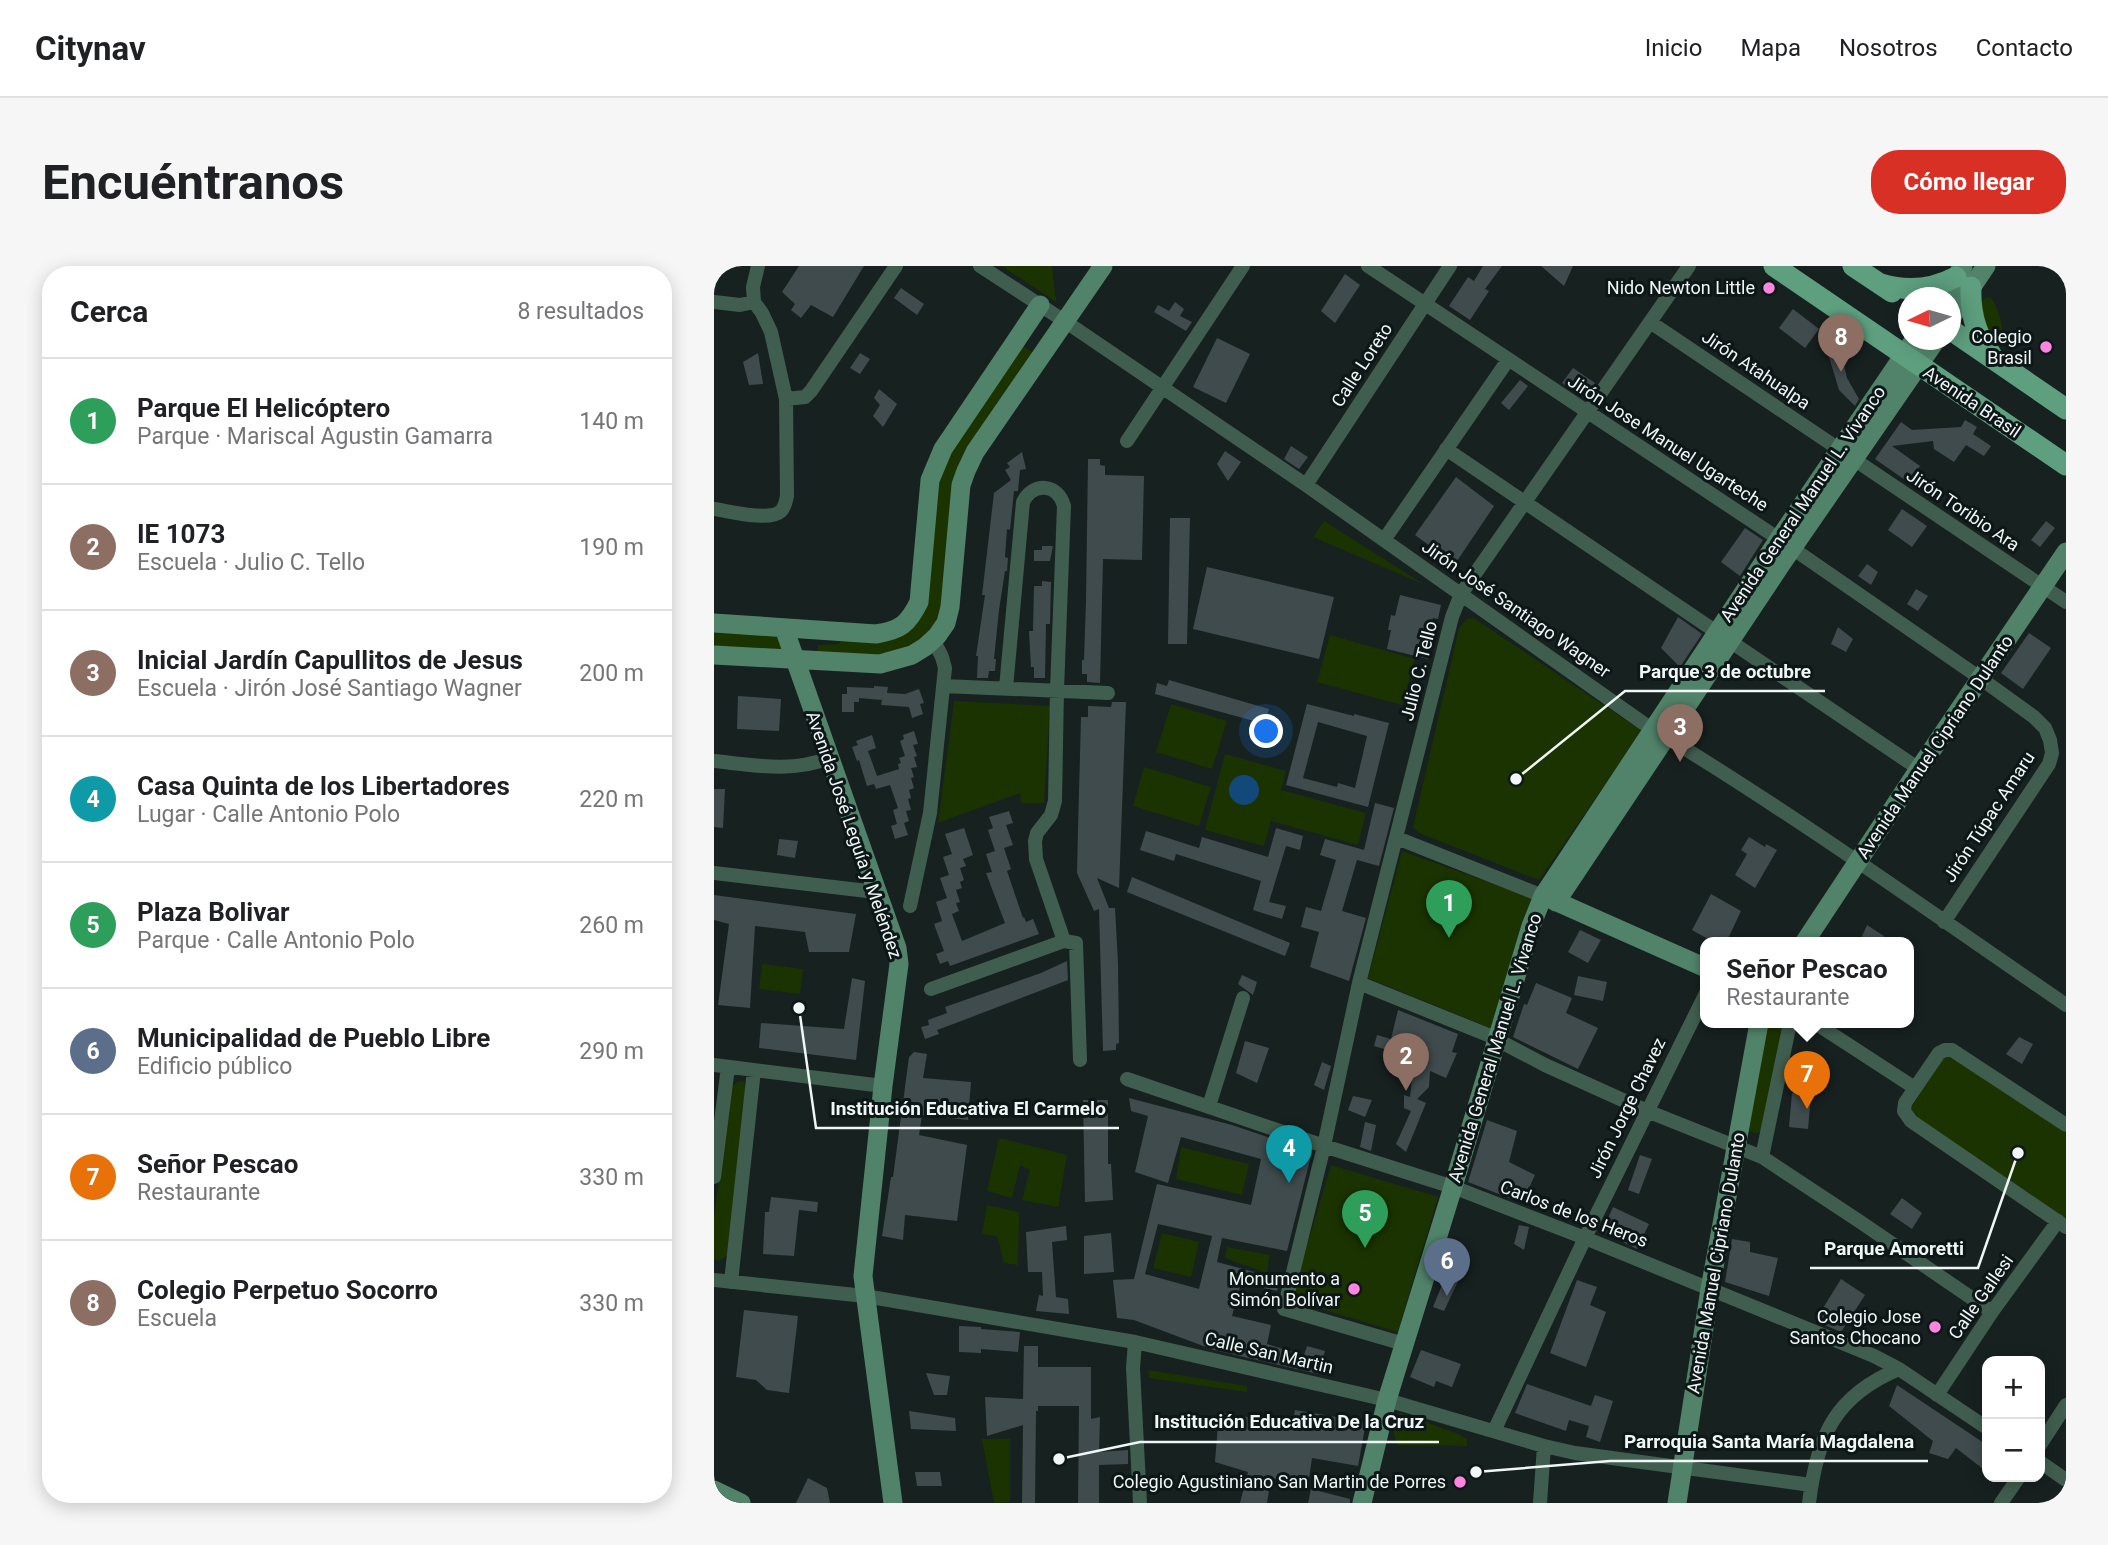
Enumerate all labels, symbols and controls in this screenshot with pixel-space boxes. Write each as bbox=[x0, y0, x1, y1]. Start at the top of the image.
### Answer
text: Citynav bbox=[35, 29, 146, 68]
text: Inicio bbox=[1645, 34, 1702, 62]
text: Mapa bbox=[1740, 34, 1801, 62]
text: Nosotros bbox=[1839, 34, 1938, 62]
text: Contacto bbox=[1976, 34, 2073, 62]
button: Cómo llegar bbox=[1871, 150, 2066, 214]
text: Encuéntranos bbox=[42, 154, 344, 211]
place label: Nido Newton Little bbox=[1607, 277, 1755, 298]
marker: Nido Newton Little bbox=[1761, 280, 1777, 296]
north arrow bbox=[1898, 287, 1961, 350]
text: Cerca bbox=[70, 294, 148, 329]
text: 8 resultados bbox=[517, 298, 644, 325]
pin: 8 bbox=[1818, 314, 1864, 372]
street label: Calle Loreto bbox=[1327, 319, 1396, 411]
street label: Jirón Atahualpa bbox=[1698, 326, 1814, 414]
place label: Colegio Brasil bbox=[1971, 326, 2032, 368]
marker: Colegio Brasil bbox=[2038, 339, 2054, 355]
street label: Avenida Brasil bbox=[1920, 361, 2025, 442]
street label: Jirón Jose Manuel Ugarteche bbox=[1564, 370, 1772, 515]
street label: Avenida General Manuel L. Vivanco bbox=[1715, 382, 1890, 626]
text: Parque El Helicóptero bbox=[137, 393, 390, 423]
text: 1 bbox=[86, 408, 100, 435]
text: 140 m bbox=[579, 408, 644, 435]
text: Parque · Mariscal Agustin Gamarra bbox=[137, 423, 493, 450]
street label: Jirón Toribio Ara bbox=[1903, 464, 2024, 555]
text: IE 1073 bbox=[137, 519, 225, 549]
text: 2 bbox=[86, 534, 100, 561]
text: 190 m bbox=[579, 534, 644, 561]
street label: Jirón José Santiago Wagner bbox=[1418, 535, 1614, 682]
text: Escuela · Julio C. Tello bbox=[137, 549, 365, 576]
street label: Julio C. Tello bbox=[1396, 619, 1441, 723]
street label: Avenida Manuel Cipriano Dulanto bbox=[1852, 631, 2017, 862]
text: Inicial Jardín Capullitos de Jesus bbox=[137, 645, 523, 675]
callout: Parque 3 de octubre bbox=[1625, 651, 1825, 691]
text: 3 bbox=[86, 660, 100, 687]
text: 200 m bbox=[579, 660, 644, 687]
text: Parque 3 de octubre bbox=[1639, 660, 1811, 683]
text: Escuela · Jirón José Santiago Wagner bbox=[137, 675, 522, 702]
pin: 3 bbox=[1657, 704, 1703, 762]
street label: Avenida José Leguía y Meléndez bbox=[802, 708, 907, 961]
your location bbox=[1249, 714, 1283, 748]
street label: Jirón Túpac Amaru bbox=[1939, 747, 2039, 886]
text: Casa Quinta de los Libertadores bbox=[137, 771, 510, 801]
text: 4 bbox=[86, 786, 100, 813]
text: 220 m bbox=[579, 786, 644, 813]
text: Lugar · Calle Antonio Polo bbox=[137, 801, 400, 828]
pin: 1 bbox=[1426, 880, 1472, 938]
text: Plaza Bolivar bbox=[137, 897, 290, 927]
street label: Avenida General Manuel L. Vivanco bbox=[1443, 911, 1546, 1185]
text: 5 bbox=[86, 912, 100, 939]
text: 260 m bbox=[579, 912, 644, 939]
text: Parque · Calle Antonio Polo bbox=[137, 927, 415, 954]
popup bbox=[1700, 937, 1914, 1028]
text: Señor Pescao bbox=[1726, 954, 1888, 984]
text: Restaurante bbox=[1726, 984, 1850, 1011]
text: Municipalidad de Pueblo Libre bbox=[137, 1023, 490, 1053]
pin: 2 bbox=[1383, 1033, 1429, 1091]
street label: Jirón Jorge Chavez bbox=[1583, 1034, 1670, 1181]
text: 6 bbox=[86, 1038, 100, 1065]
text: 290 m bbox=[579, 1038, 644, 1065]
pin: 7 bbox=[1784, 1051, 1830, 1109]
text: Edificio público bbox=[137, 1053, 292, 1080]
callout: Institución Educativa El Carmelo bbox=[816, 1088, 1119, 1128]
text: Institución Educativa El Carmelo bbox=[830, 1097, 1106, 1120]
pin: 4 bbox=[1266, 1125, 1312, 1183]
street label: Avenida Manuel Cipriano Dulanto bbox=[1682, 1131, 1749, 1395]
text: Señor Pescao bbox=[137, 1149, 298, 1179]
text: 7 bbox=[86, 1164, 100, 1191]
text: 330 m bbox=[579, 1164, 644, 1191]
street label: Carlos de los Heros bbox=[1497, 1176, 1651, 1251]
text: Restaurante bbox=[137, 1179, 260, 1206]
pin: 5 bbox=[1342, 1190, 1388, 1248]
callout: Parque Amoretti bbox=[1810, 1228, 1978, 1268]
text: Parque Amoretti bbox=[1824, 1237, 1964, 1260]
pin: 6 bbox=[1424, 1238, 1470, 1296]
street label: Calle Gallesi bbox=[1944, 1250, 2017, 1343]
place label: Monumento a Simón Bolívar bbox=[1229, 1268, 1340, 1310]
text: Colegio Perpetuo Socorro bbox=[137, 1275, 438, 1305]
marker: Monumento a Simón Bolívar bbox=[1346, 1281, 1362, 1297]
text: 8 bbox=[86, 1290, 100, 1317]
text: 330 m bbox=[579, 1290, 644, 1317]
text: Escuela bbox=[137, 1305, 217, 1332]
place label: Colegio Jose Santos Chocano bbox=[1790, 1306, 1921, 1348]
marker: Colegio Jose Santos Chocano bbox=[1927, 1319, 1943, 1335]
street label: Calle San Martin bbox=[1203, 1328, 1335, 1378]
map controls bbox=[1982, 1356, 2045, 1482]
button: + bbox=[1982, 1356, 2045, 1419]
callout: Institución Educativa De la Cruz bbox=[1140, 1402, 1439, 1442]
text: Institución Educativa De la Cruz bbox=[1154, 1410, 1424, 1433]
button: − bbox=[1982, 1419, 2045, 1482]
callout: Parroquia Santa María Magdalena bbox=[1610, 1421, 1928, 1461]
text: Parroquia Santa María Magdalena bbox=[1624, 1430, 1914, 1453]
place label: Colegio Agustiniano San Martin de Porres bbox=[1113, 1471, 1446, 1492]
marker: Colegio Agustiniano San Martin de Porres bbox=[1452, 1474, 1468, 1490]

